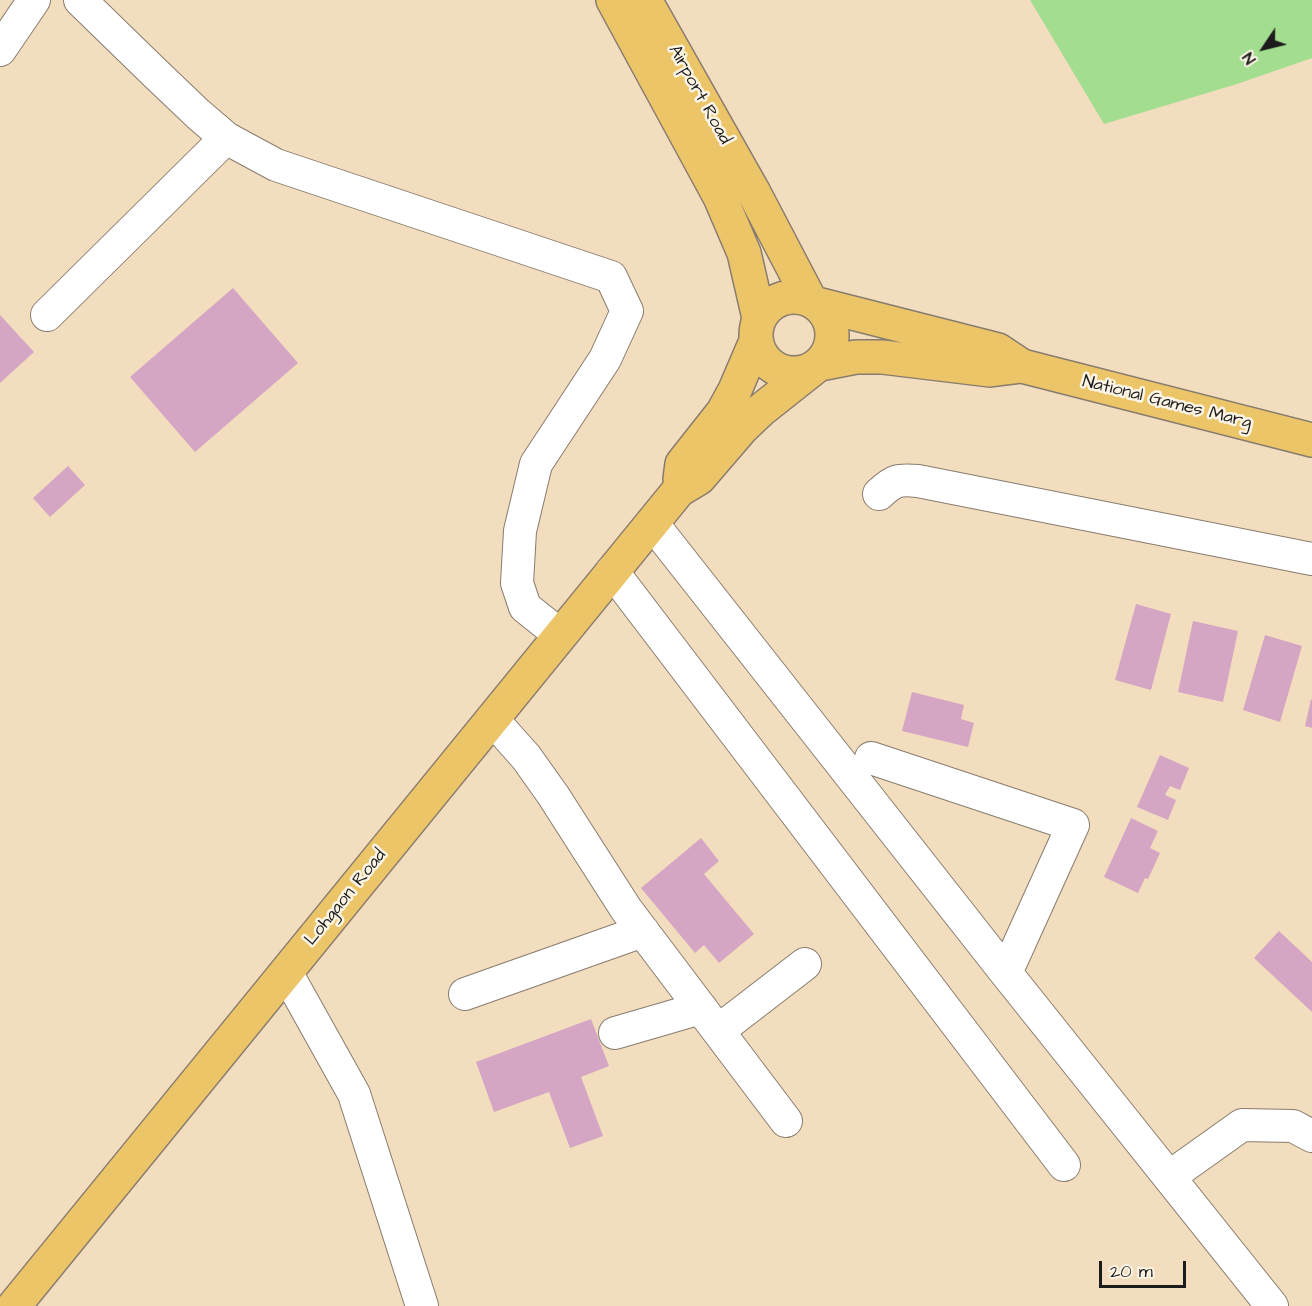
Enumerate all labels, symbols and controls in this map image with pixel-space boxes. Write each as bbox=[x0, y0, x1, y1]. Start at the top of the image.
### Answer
north arrow bbox=[1234, 18, 1294, 78]
street label: Airport Road bbox=[663, 42, 735, 148]
text: N bbox=[1237, 48, 1261, 69]
street label: National Games Marg bbox=[1080, 372, 1254, 434]
street label: Lohgaon Road bbox=[301, 846, 391, 950]
scale bar bbox=[1102, 1249, 1189, 1287]
text: 20 m bbox=[1110, 1259, 1153, 1284]

